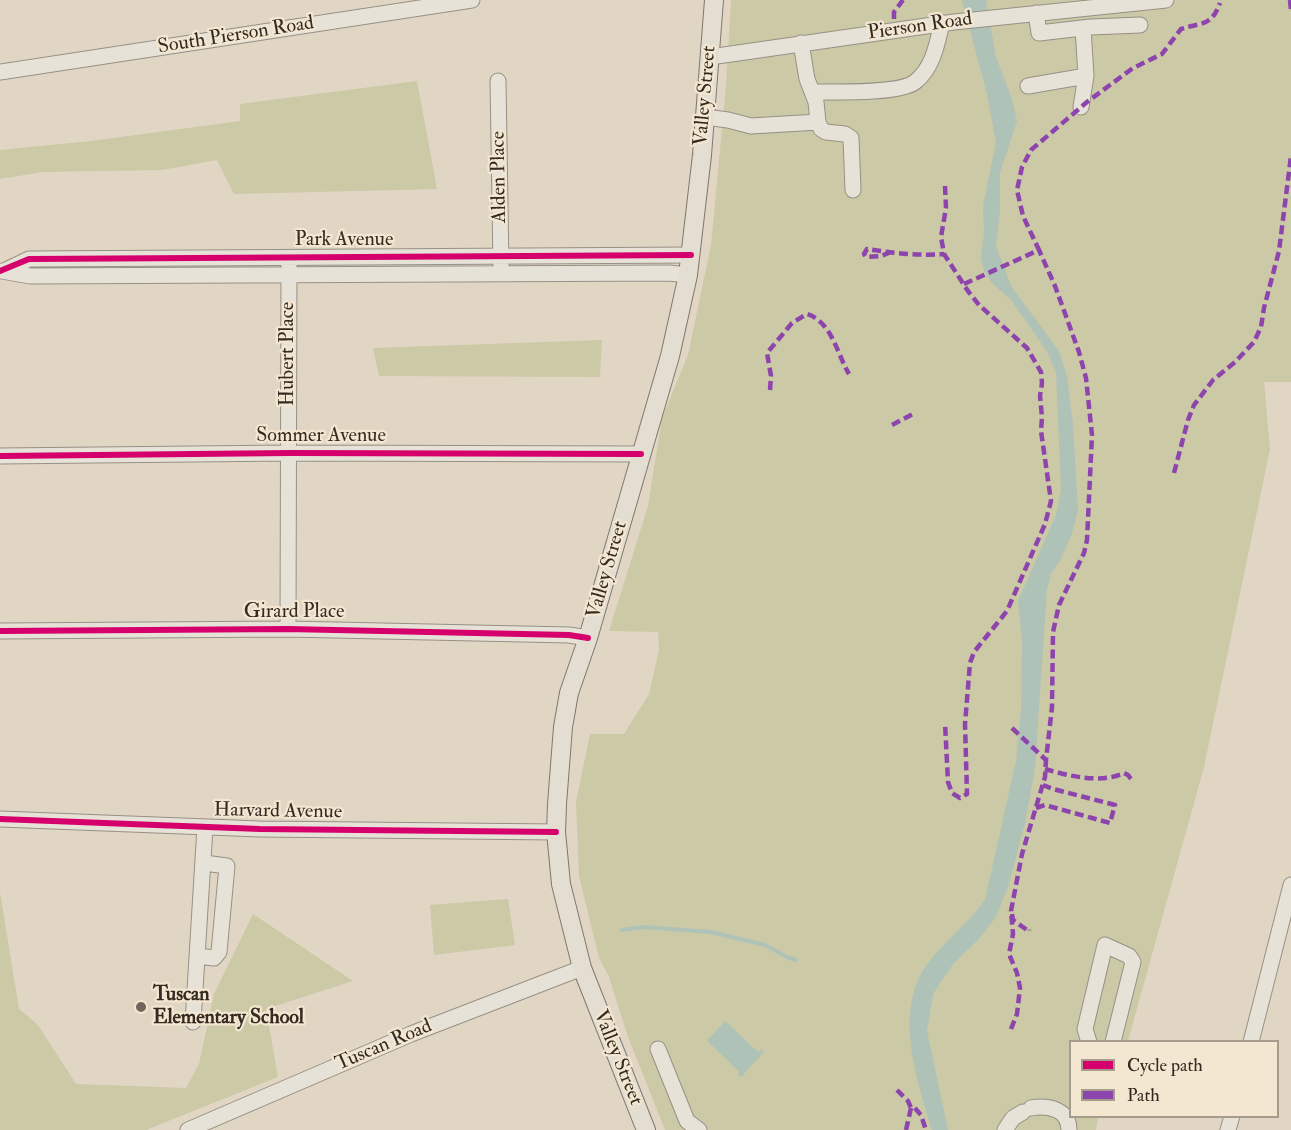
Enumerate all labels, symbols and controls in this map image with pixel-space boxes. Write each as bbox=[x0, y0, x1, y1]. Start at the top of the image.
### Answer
street label: Pierson Road bbox=[866, 8, 974, 46]
street label: South Pierson Road bbox=[156, 12, 316, 60]
street label: Valley Street bbox=[690, 45, 722, 147]
street label: Alden Place bbox=[487, 131, 513, 223]
street label: Park Avenue bbox=[295, 229, 393, 253]
street label: Hubert Place bbox=[277, 302, 301, 406]
street label: Sommer Avenue bbox=[256, 425, 386, 449]
street label: Valley Street bbox=[583, 518, 633, 622]
street label: Girard Place bbox=[244, 601, 344, 625]
street label: Harvard Avenue bbox=[214, 799, 342, 825]
place label: Tuscan Elementary School bbox=[153, 984, 304, 1031]
marker: Tuscan Elementary School bbox=[134, 1000, 148, 1014]
street label: Valley Street bbox=[587, 1007, 647, 1109]
street label: Tuscan Road bbox=[332, 1015, 436, 1077]
legend bbox=[1069, 1040, 1279, 1118]
text: Cycle path bbox=[1127, 1054, 1203, 1077]
text: Path bbox=[1127, 1084, 1160, 1107]

